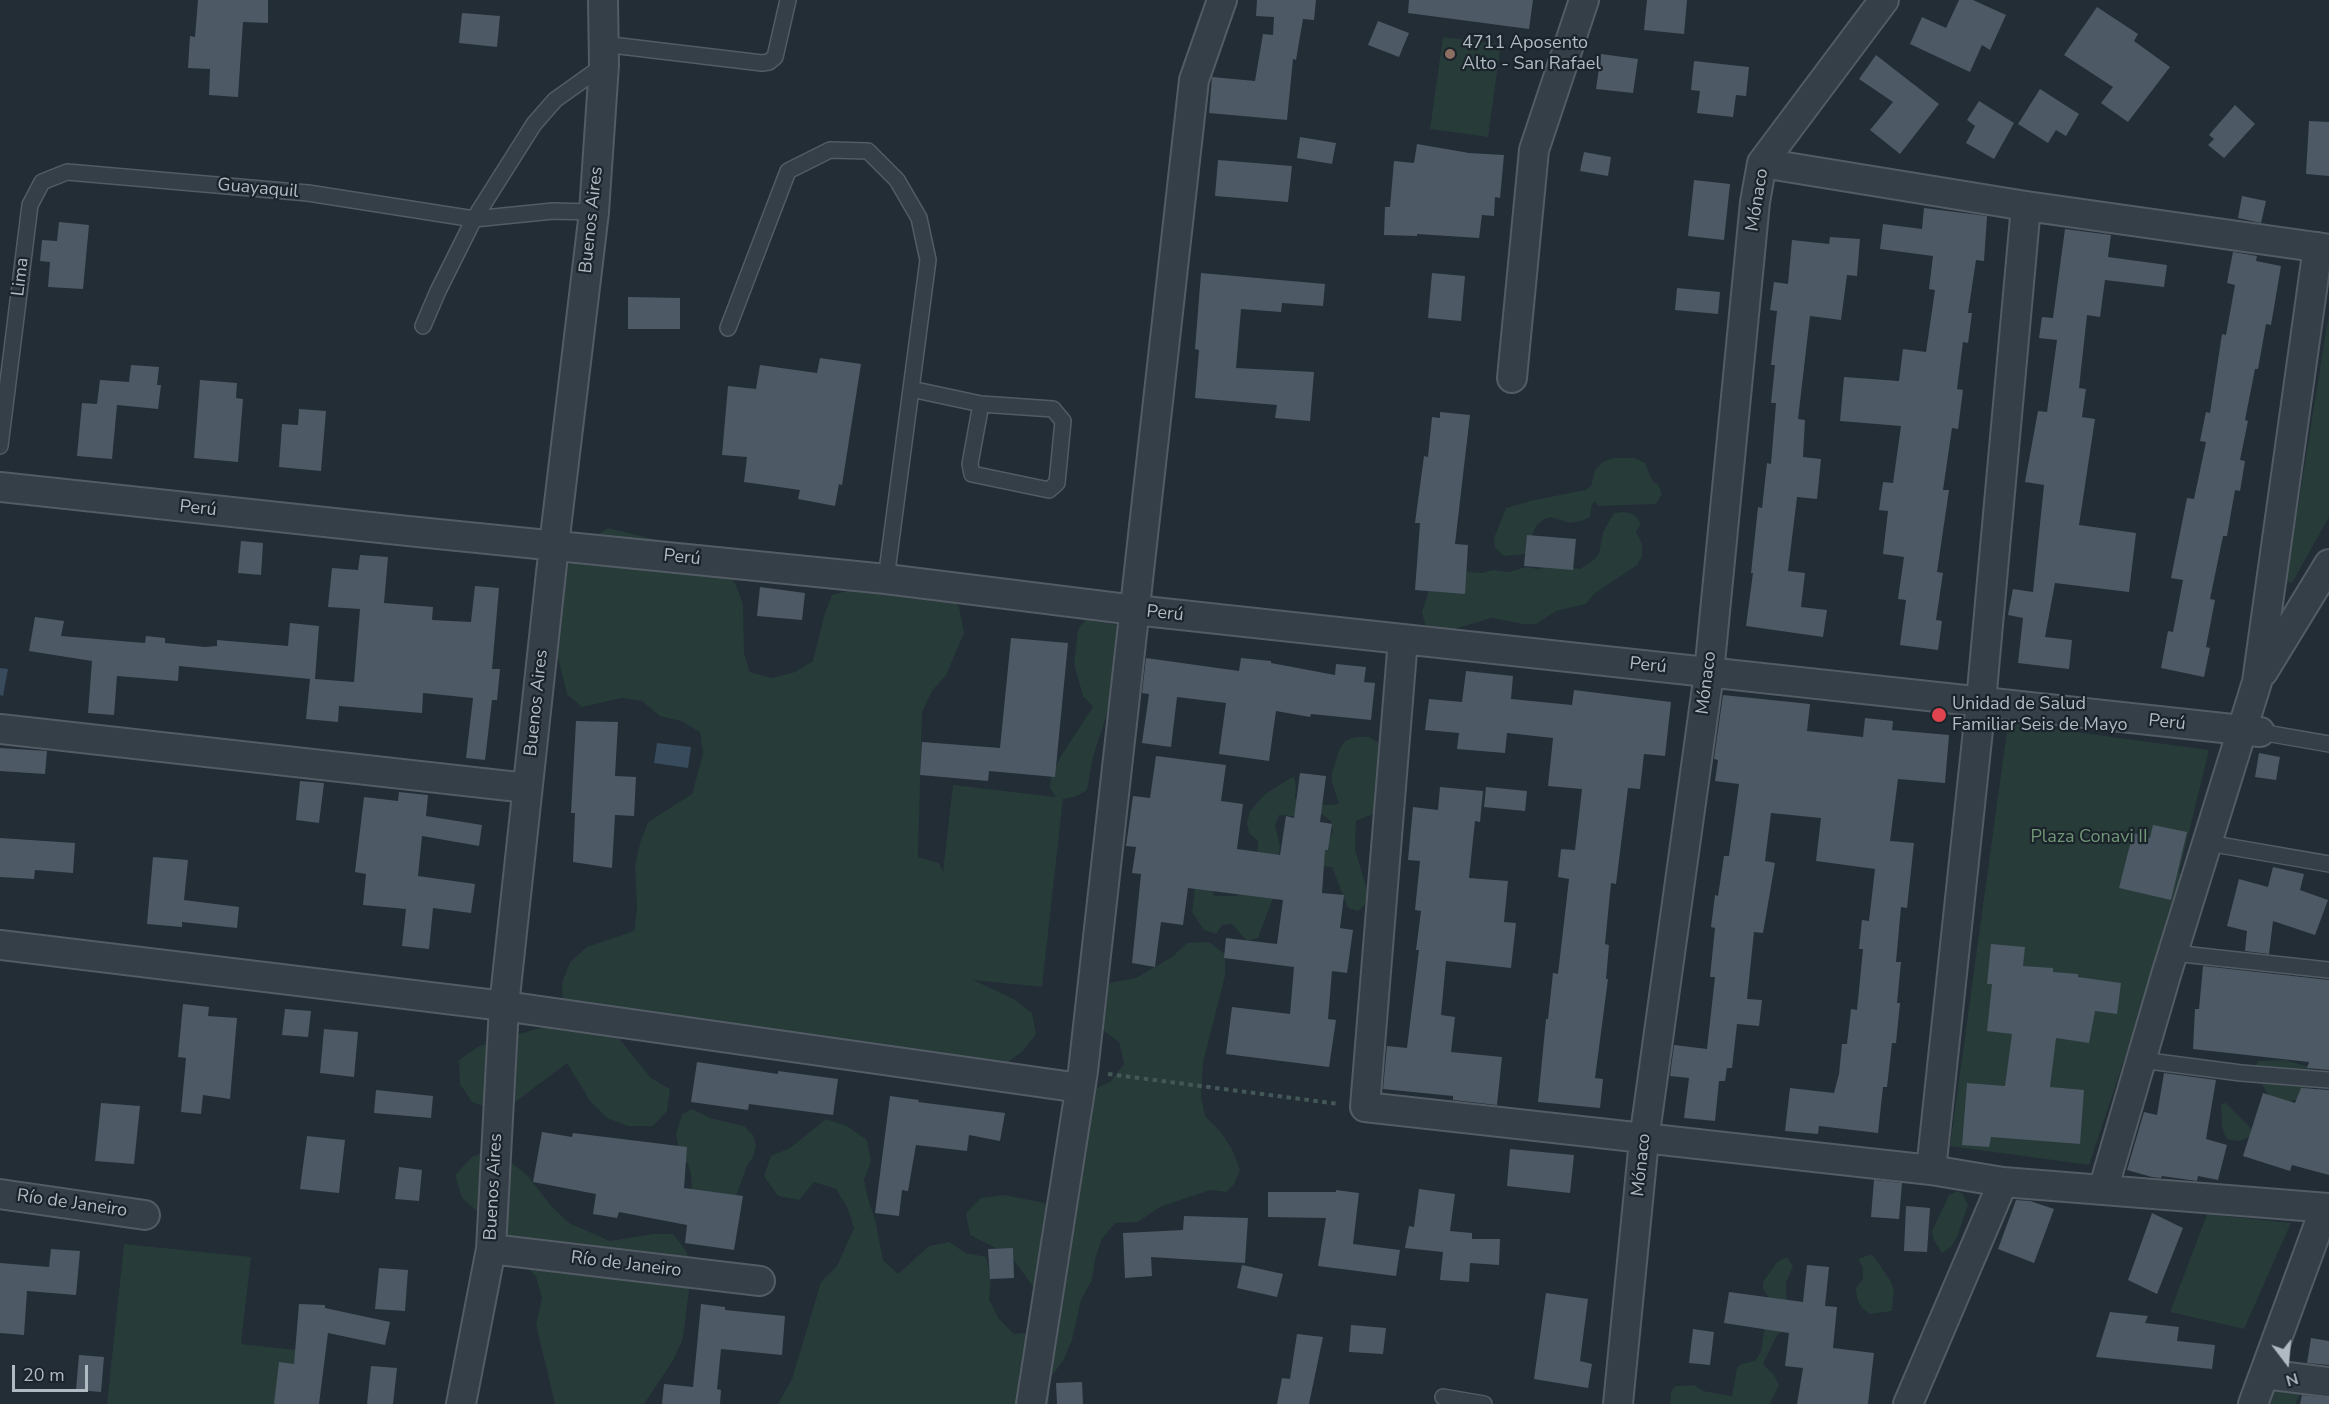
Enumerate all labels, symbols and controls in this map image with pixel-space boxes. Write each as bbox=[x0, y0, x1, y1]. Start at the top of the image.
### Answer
place label: 4711 Aposento Alto - San Rafael bbox=[1462, 33, 1601, 76]
marker: 4711 Aposento Alto - San Rafael bbox=[1443, 47, 1457, 61]
street label: Buenos Aires bbox=[576, 166, 608, 274]
street label: Mónaco bbox=[1742, 167, 1774, 233]
street label: Guayaquil bbox=[217, 175, 299, 203]
street label: Lima bbox=[8, 256, 34, 298]
street label: Perú bbox=[178, 496, 218, 522]
street label: Perú bbox=[662, 545, 702, 571]
street label: Perú bbox=[1145, 601, 1185, 627]
street label: Buenos Aires bbox=[521, 649, 553, 757]
street label: Mónaco bbox=[1692, 650, 1722, 716]
street label: Perú bbox=[1628, 653, 1668, 679]
place label: Unidad de Salud Familiar Seis de Mayo bbox=[1952, 694, 2128, 736]
marker: Unidad de Salud Familiar Seis de Mayo bbox=[1930, 706, 1948, 724]
street label: Perú bbox=[2147, 710, 2187, 736]
park label: Plaza Conavi II bbox=[2030, 827, 2148, 849]
street label: Mónaco bbox=[1628, 1132, 1656, 1198]
street label: Buenos Aires bbox=[480, 1133, 508, 1241]
street label: Río de Janeiro bbox=[15, 1186, 129, 1222]
street label: Río de Janeiro bbox=[569, 1248, 683, 1282]
north arrow bbox=[2257, 1332, 2317, 1392]
scale bar bbox=[15, 1353, 92, 1391]
text: 20 m bbox=[23, 1363, 65, 1387]
text: N bbox=[2283, 1367, 2301, 1392]

